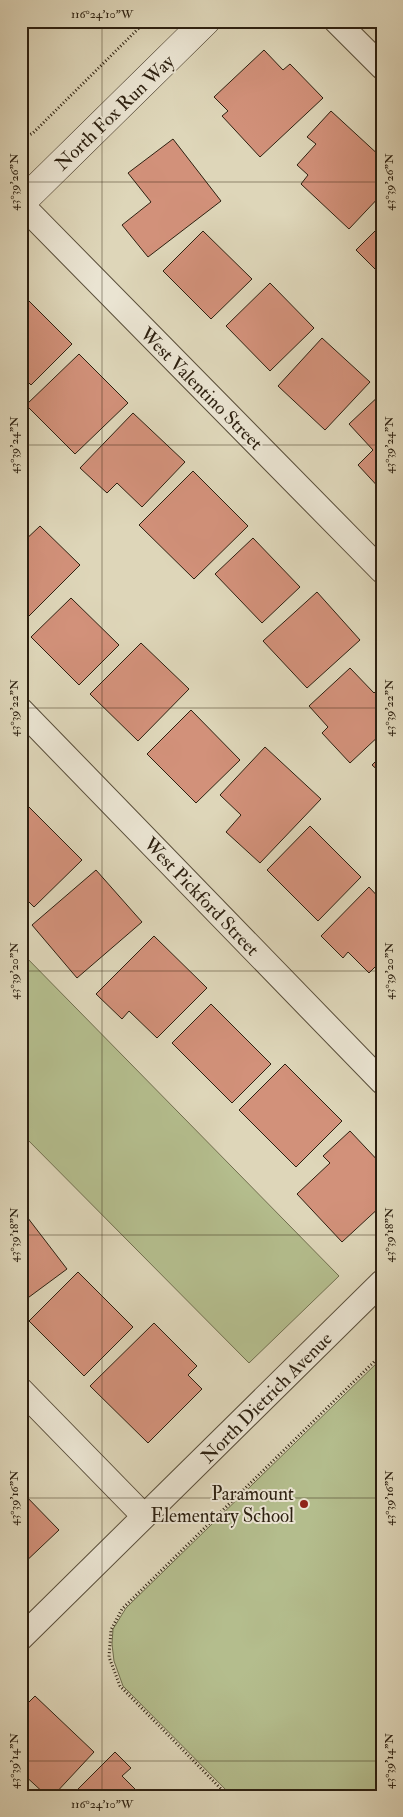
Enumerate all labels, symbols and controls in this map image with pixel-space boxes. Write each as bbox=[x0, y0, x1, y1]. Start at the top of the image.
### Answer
text: 116°24'10"W bbox=[71, 7, 134, 22]
street label: North Fox Run Way bbox=[50, 49, 180, 176]
text: 43°39'26"N bbox=[7, 153, 22, 211]
text: 43°39'26"N bbox=[382, 153, 397, 211]
street label: West Valentino Street bbox=[134, 321, 268, 455]
text: 43°39'24"N bbox=[7, 416, 22, 474]
text: 43°39'24"N bbox=[382, 416, 397, 474]
text: 43°39'22"N bbox=[7, 679, 22, 737]
text: 43°39'22"N bbox=[382, 679, 397, 737]
street label: West Pickford Street bbox=[138, 831, 264, 961]
text: 43°39'20"N bbox=[7, 942, 22, 1000]
text: 43°39'20"N bbox=[382, 942, 397, 1000]
text: 43°39'18"N bbox=[7, 1207, 22, 1263]
text: 43°39'18"N bbox=[382, 1207, 397, 1263]
street label: North Dietrich Avenue bbox=[196, 1327, 338, 1468]
text: 43°39'16"N bbox=[7, 1470, 22, 1526]
text: 43°39'16"N bbox=[382, 1470, 397, 1526]
place label: Paramount Elementary School bbox=[151, 1482, 294, 1528]
marker: Paramount Elementary School bbox=[298, 1498, 310, 1510]
text: 43°39'14"N bbox=[7, 1733, 22, 1789]
text: 43°39'14"N bbox=[382, 1733, 397, 1789]
text: 116°24'10"W bbox=[71, 1797, 134, 1812]

